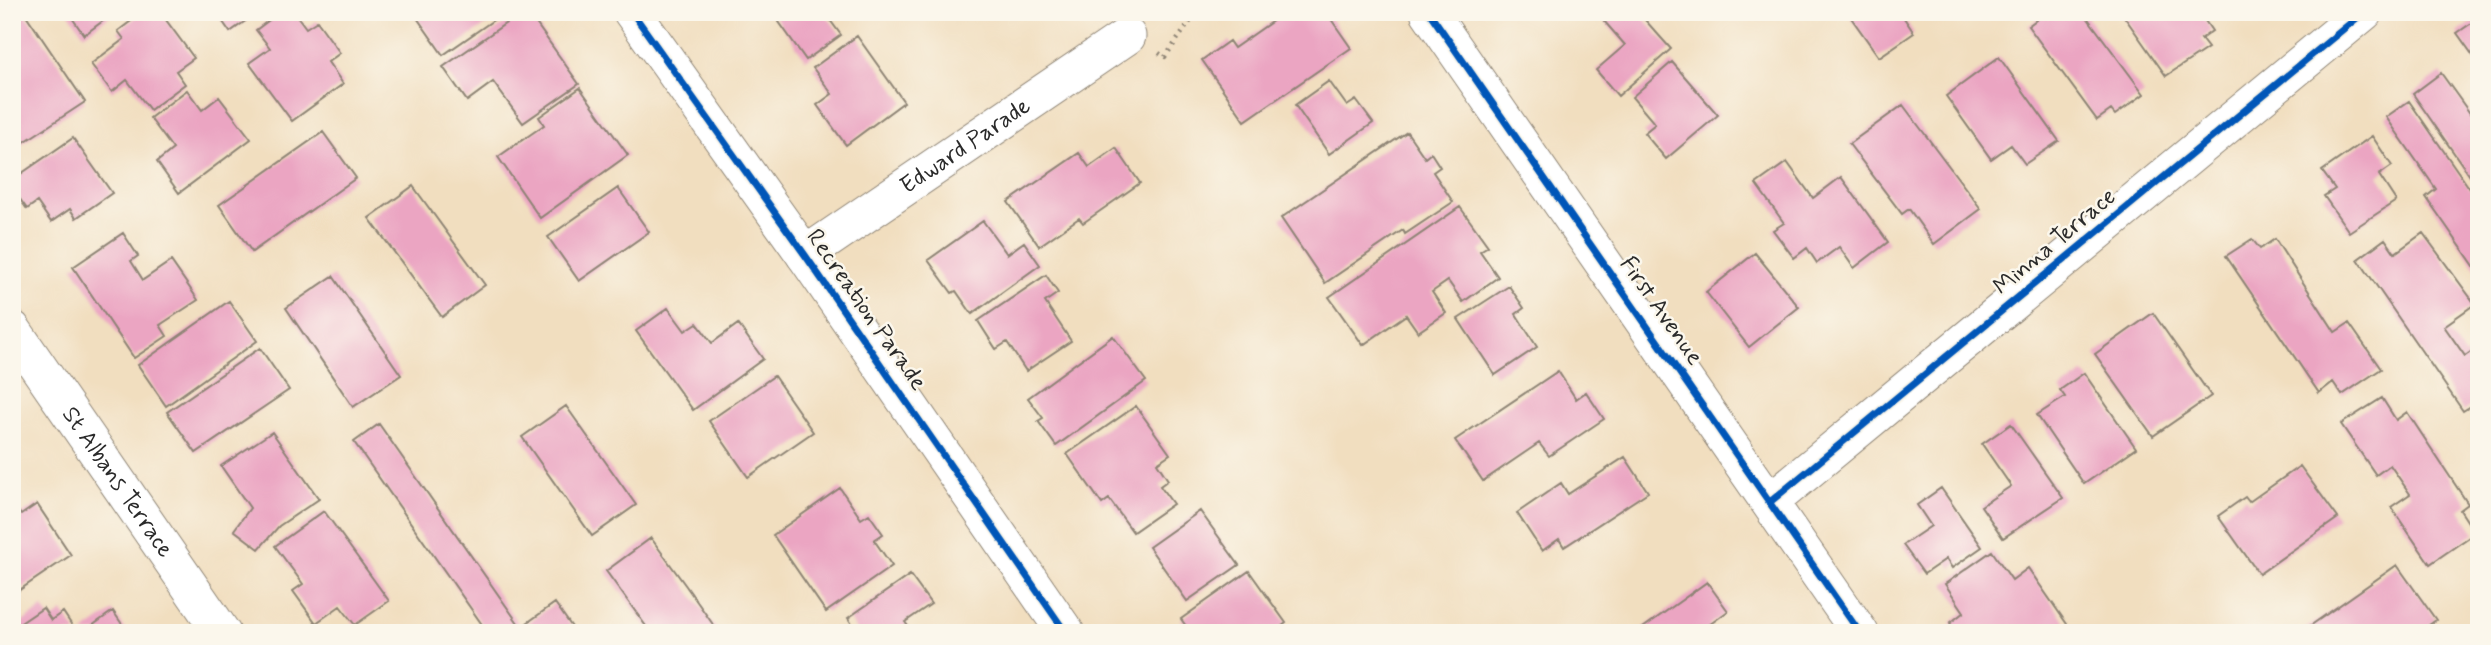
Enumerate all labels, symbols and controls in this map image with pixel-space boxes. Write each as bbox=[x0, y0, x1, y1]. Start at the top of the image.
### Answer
street label: Edward Parade bbox=[894, 91, 1037, 201]
street label: Minna Terrace bbox=[1987, 182, 2123, 302]
street label: Recreation Parade bbox=[799, 223, 933, 397]
street label: First Avenue bbox=[1612, 250, 1710, 372]
street label: St Albans Terrace bbox=[55, 400, 181, 564]

